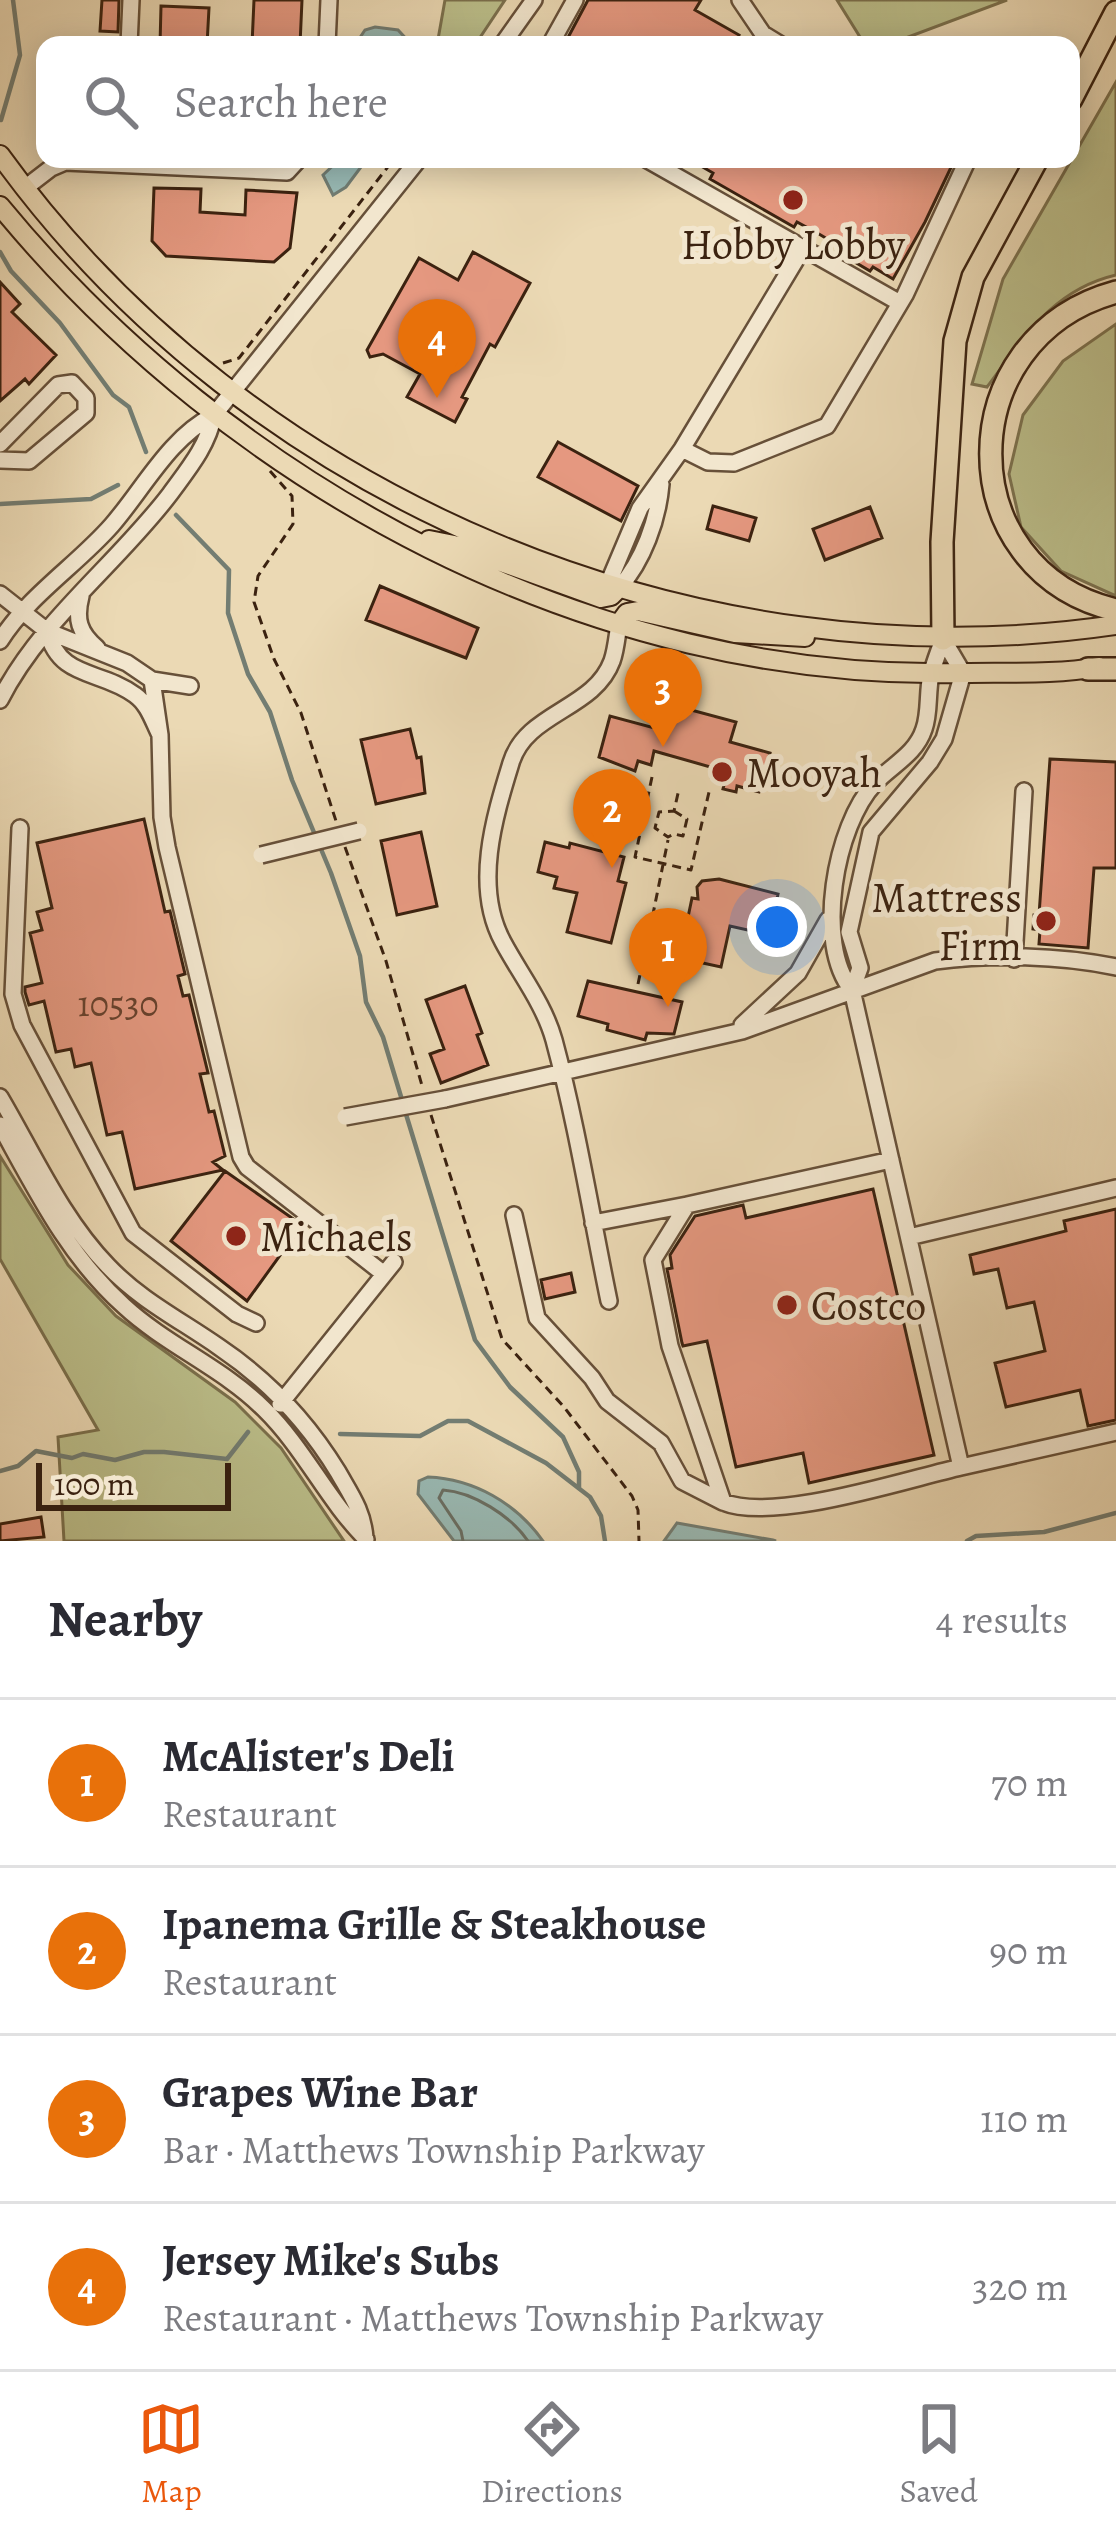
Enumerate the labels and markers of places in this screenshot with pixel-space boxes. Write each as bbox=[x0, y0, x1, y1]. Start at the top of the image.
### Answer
marker: Hobby Lobby bbox=[780, 187, 806, 213]
place label: Hobby Lobby bbox=[681, 216, 906, 273]
pin: 4 bbox=[398, 299, 476, 398]
pin: 3 bbox=[624, 648, 702, 747]
place label: Mooyah bbox=[746, 744, 882, 801]
marker: Mooyah bbox=[709, 759, 735, 785]
pin: 2 bbox=[573, 769, 651, 868]
place label: Mattress Firm bbox=[871, 869, 1022, 974]
pin: 1 bbox=[629, 908, 707, 1007]
marker: Mattress Firm bbox=[1033, 908, 1059, 934]
place label: Michaels bbox=[260, 1208, 413, 1265]
marker: Michaels bbox=[223, 1223, 249, 1249]
place label: Costco bbox=[811, 1277, 926, 1334]
marker: Costco bbox=[774, 1292, 800, 1318]

